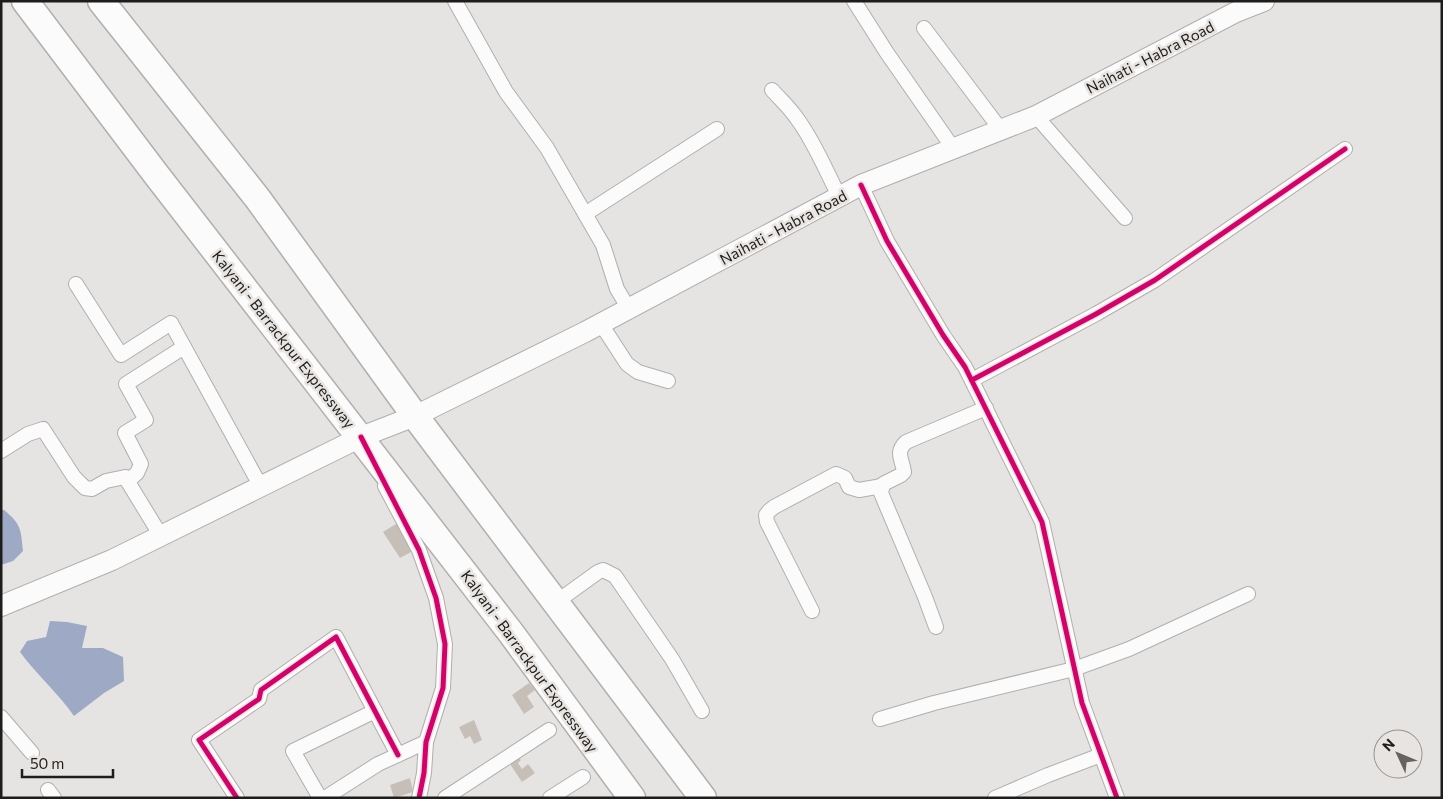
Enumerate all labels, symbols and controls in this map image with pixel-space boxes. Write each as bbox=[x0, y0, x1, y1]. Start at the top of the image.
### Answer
street label: Naihati - Habra Road bbox=[1083, 17, 1217, 97]
street label: Naihati - Habra Road bbox=[716, 186, 850, 268]
street label: Kalyani - Barrackpur Expressway bbox=[209, 246, 359, 432]
street label: Kalyani - Barrackpur Expressway bbox=[458, 566, 602, 756]
north arrow bbox=[1373, 729, 1423, 779]
text: N bbox=[1379, 735, 1398, 754]
scale bar bbox=[22, 746, 114, 778]
text: 50 m bbox=[30, 754, 64, 772]

